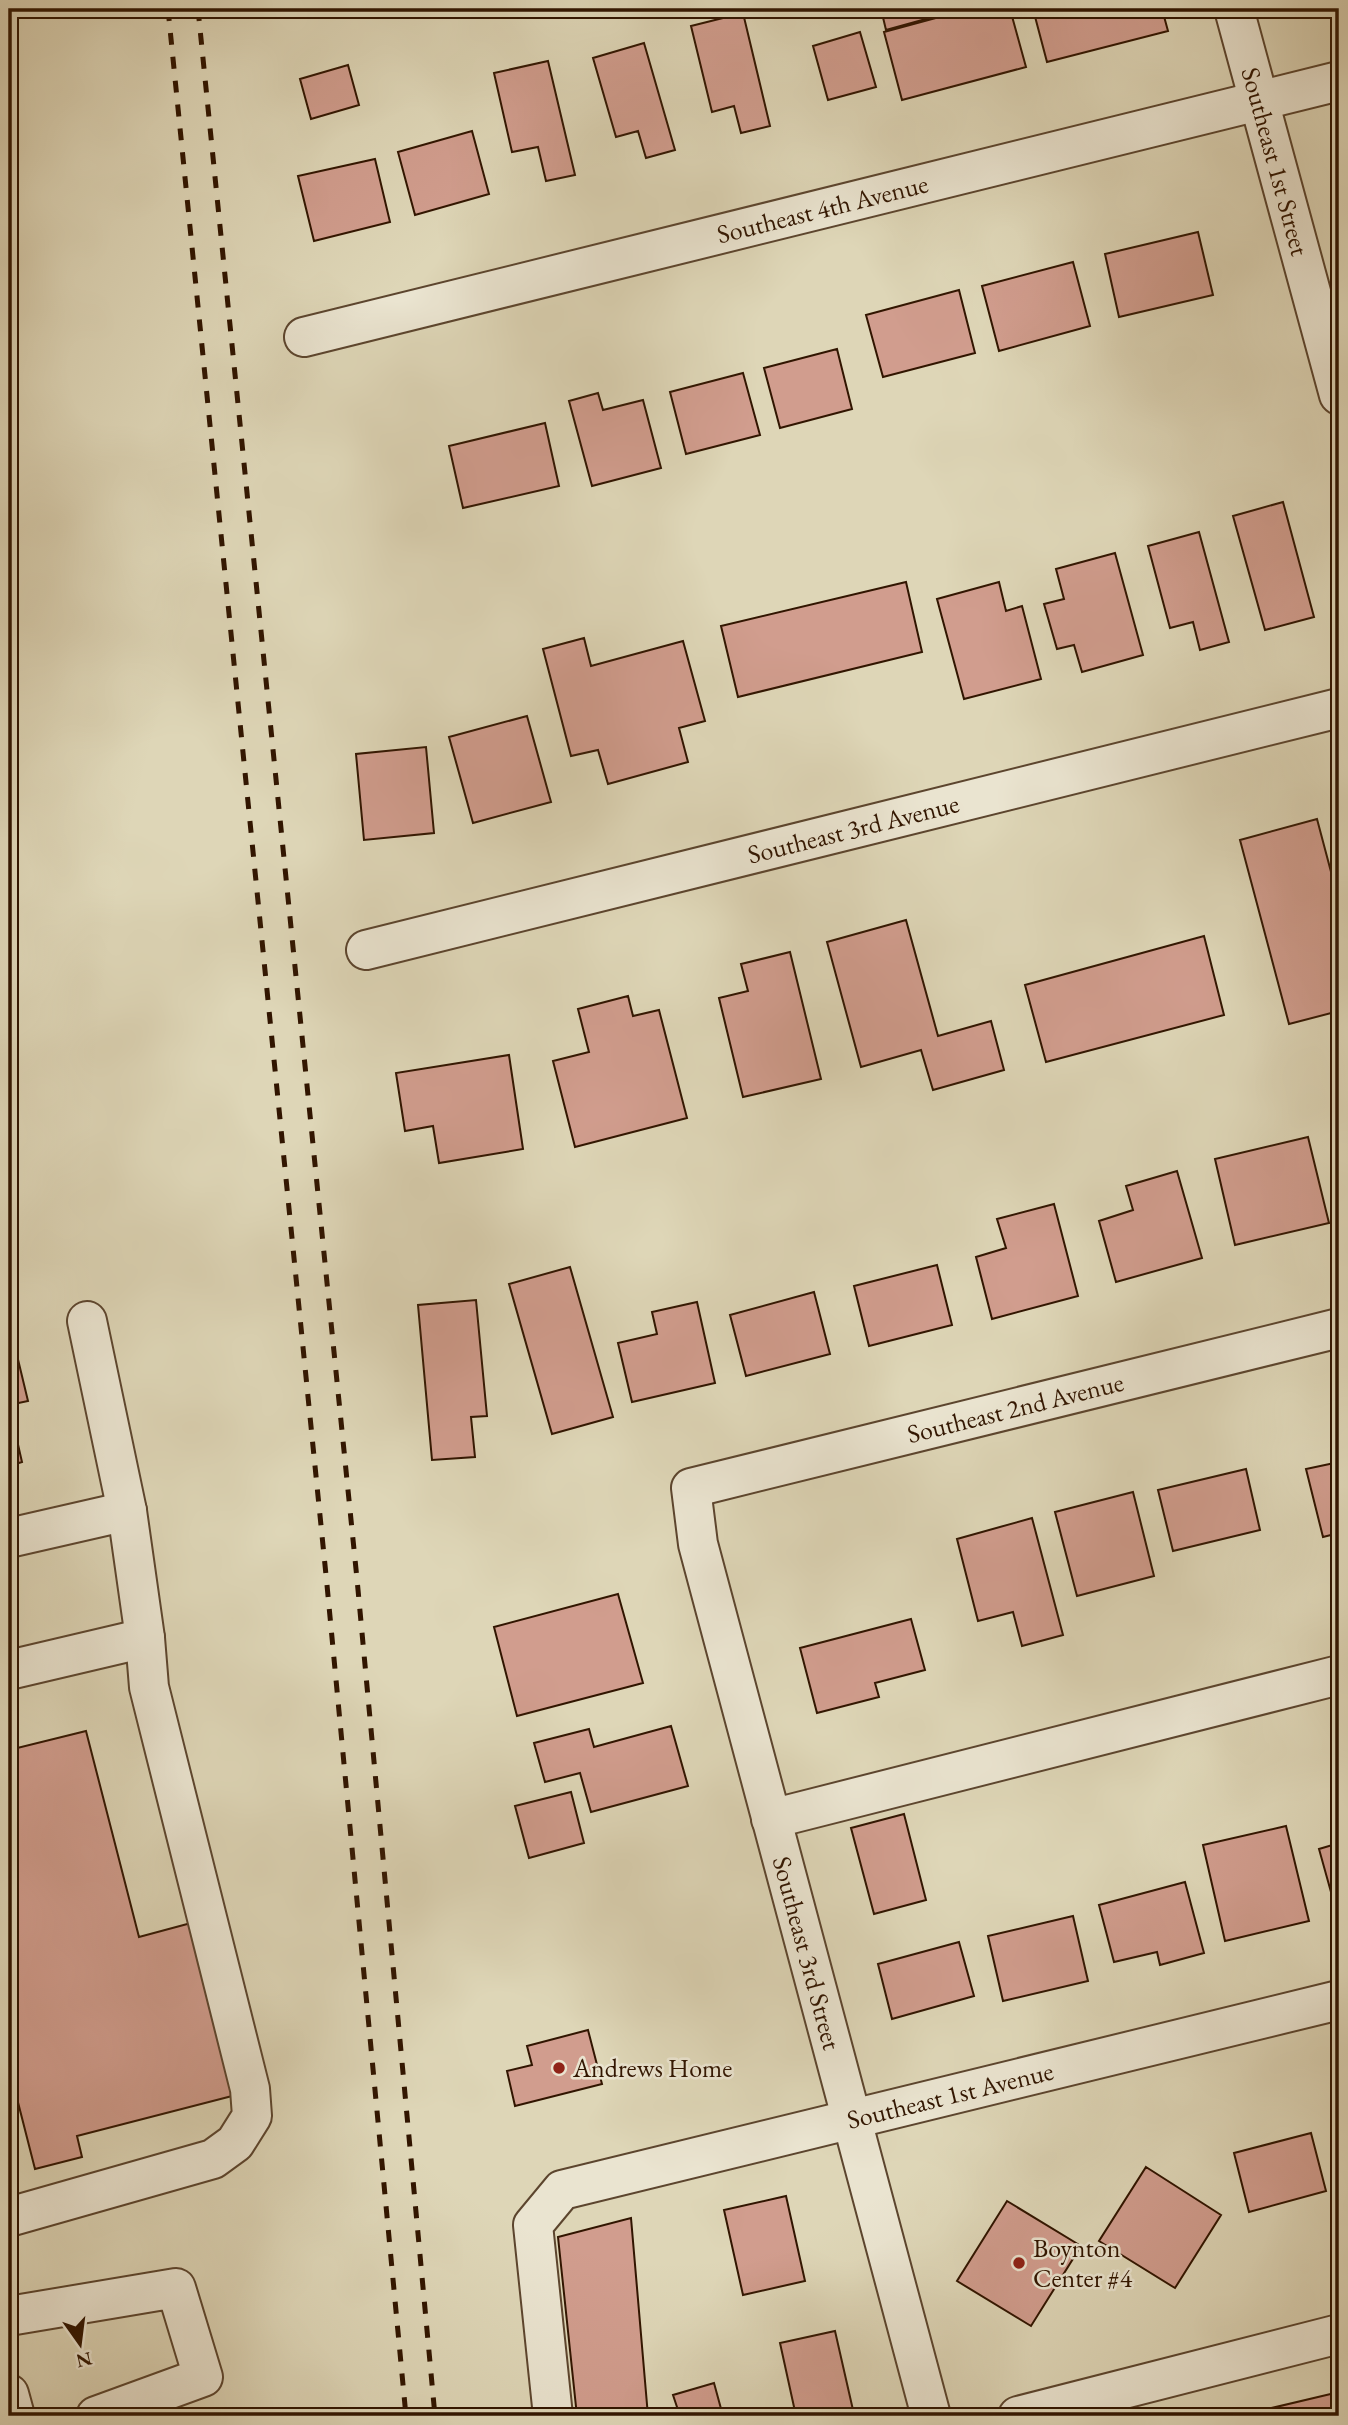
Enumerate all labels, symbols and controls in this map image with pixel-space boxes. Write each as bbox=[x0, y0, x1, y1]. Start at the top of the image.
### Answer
street label: Southeast 1st Street bbox=[1234, 63, 1317, 259]
street label: Southeast 4th Avenue bbox=[713, 166, 932, 251]
street label: Southeast 3rd Avenue bbox=[744, 786, 962, 871]
street label: Southeast 2nd Avenue bbox=[904, 1365, 1127, 1451]
street label: Southeast 3rd Street bbox=[765, 1852, 849, 2054]
place label: Andrews Home bbox=[572, 2051, 732, 2085]
street label: Southeast 1st Avenue bbox=[843, 2053, 1057, 2137]
marker: Andrews Home bbox=[551, 2060, 567, 2076]
place label: Boynton Center #4 bbox=[1033, 2231, 1133, 2295]
marker: Boynton Center #4 bbox=[1011, 2255, 1027, 2271]
north arrow bbox=[46, 2310, 116, 2380]
text: N bbox=[73, 2346, 94, 2374]

